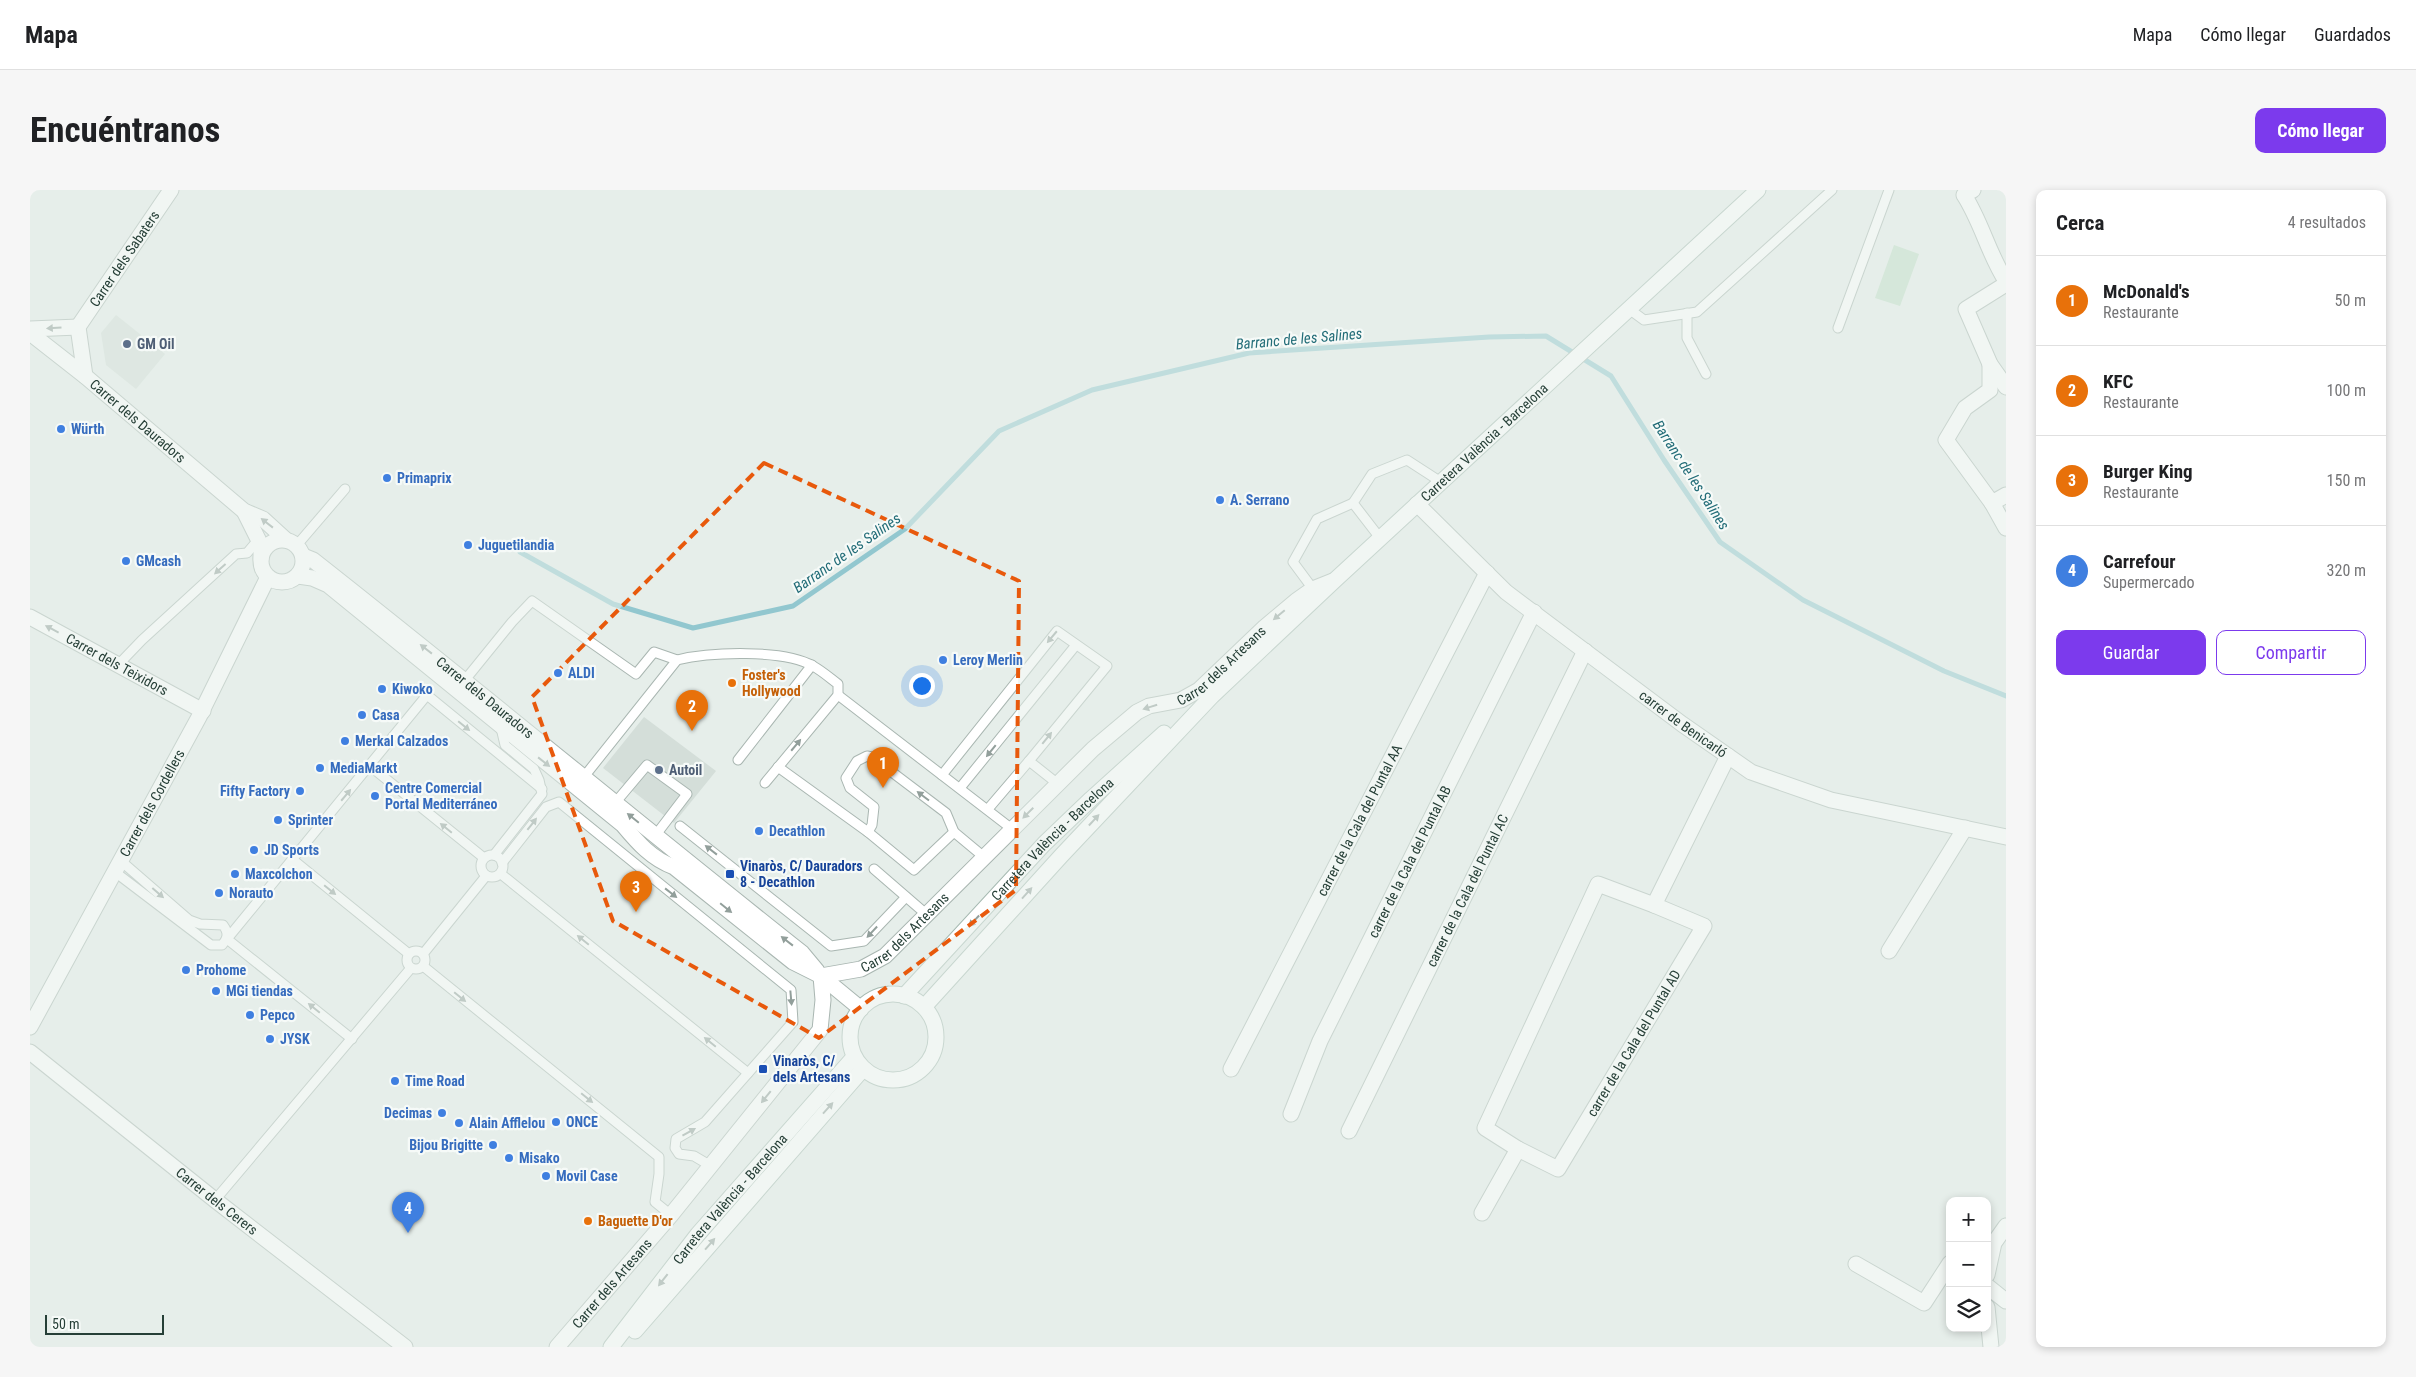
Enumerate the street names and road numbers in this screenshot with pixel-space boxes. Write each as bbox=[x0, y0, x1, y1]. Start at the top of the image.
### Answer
street label: Carrer dels Sabaters bbox=[86, 208, 163, 310]
street label: Carrer dels Dauradors bbox=[87, 376, 189, 466]
street label: Carretera València - Barcelona bbox=[1418, 380, 1551, 505]
street label: Carrer dels Artesans bbox=[1174, 623, 1269, 709]
street label: Carrer dels Teixidors bbox=[63, 630, 171, 698]
street label: Carrer dels Dauradors bbox=[433, 653, 537, 742]
street label: carrer de Benicarló bbox=[1636, 687, 1730, 761]
street label: carrer de la Cala del Puntal AA bbox=[1314, 742, 1405, 899]
street label: Carrer dels Cordellers bbox=[116, 747, 188, 860]
street label: Carretera València - Barcelona bbox=[988, 775, 1117, 904]
street label: carrer de la Cala del Puntal AB bbox=[1365, 783, 1454, 940]
street label: carrer de la Cala del Puntal AC bbox=[1423, 812, 1511, 969]
street label: Carrer dels Artesans bbox=[858, 889, 952, 976]
street label: carrer de la Cala del Puntal AD bbox=[1584, 967, 1684, 1119]
street label: Carretera València - Barcelona bbox=[670, 1131, 790, 1267]
street label: Carrer dels Cerers bbox=[173, 1164, 261, 1238]
street label: Carrer dels Artesans bbox=[569, 1235, 655, 1331]

